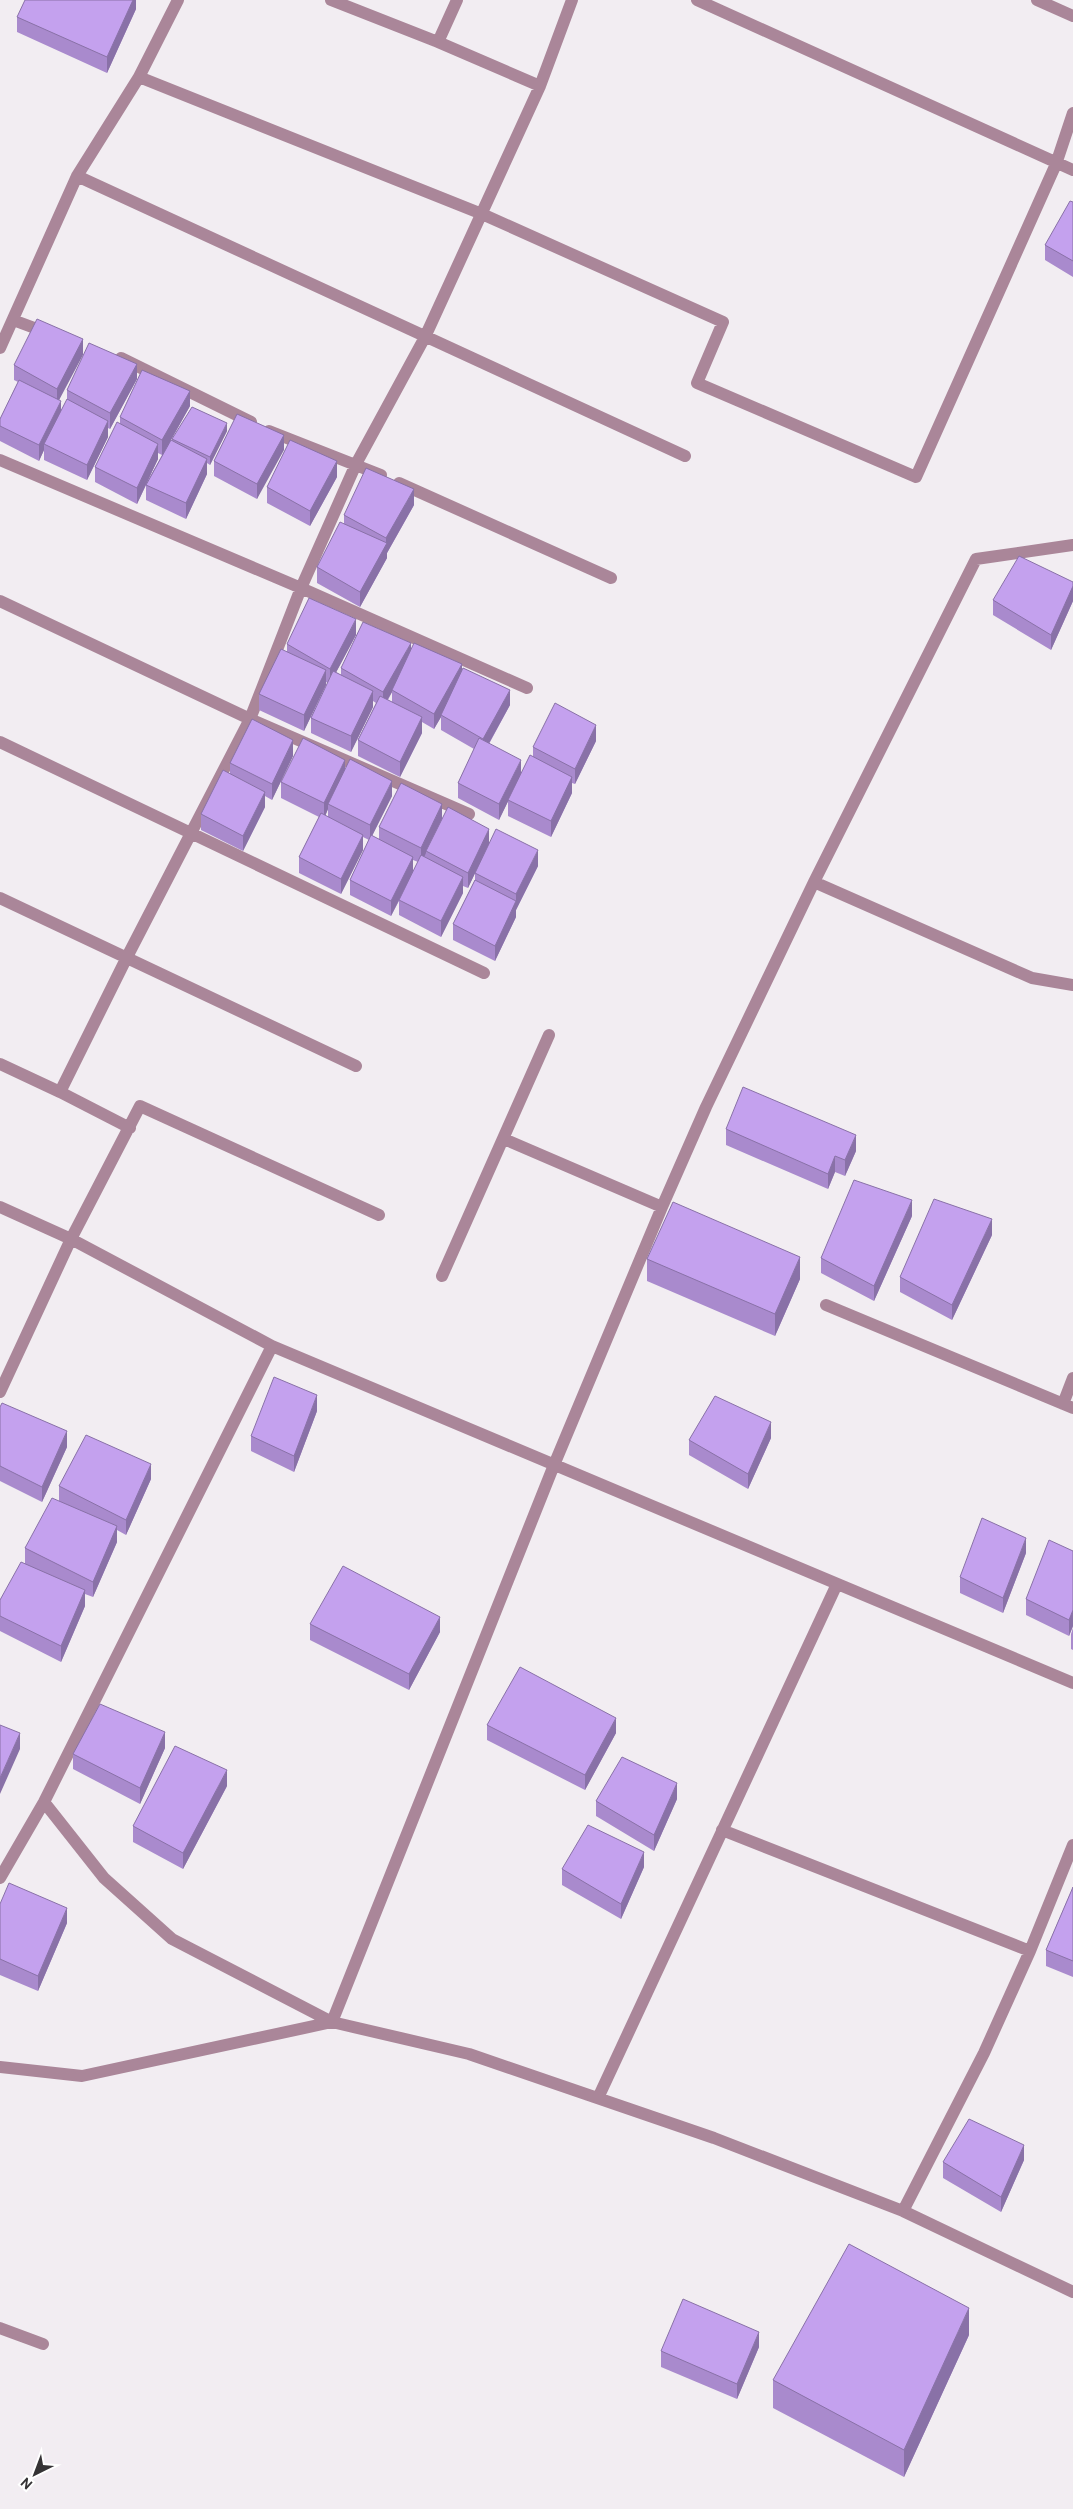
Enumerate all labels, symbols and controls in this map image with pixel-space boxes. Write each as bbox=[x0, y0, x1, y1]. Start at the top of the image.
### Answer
north arrow bbox=[10, 2449, 60, 2499]
text: N bbox=[18, 2473, 37, 2492]

